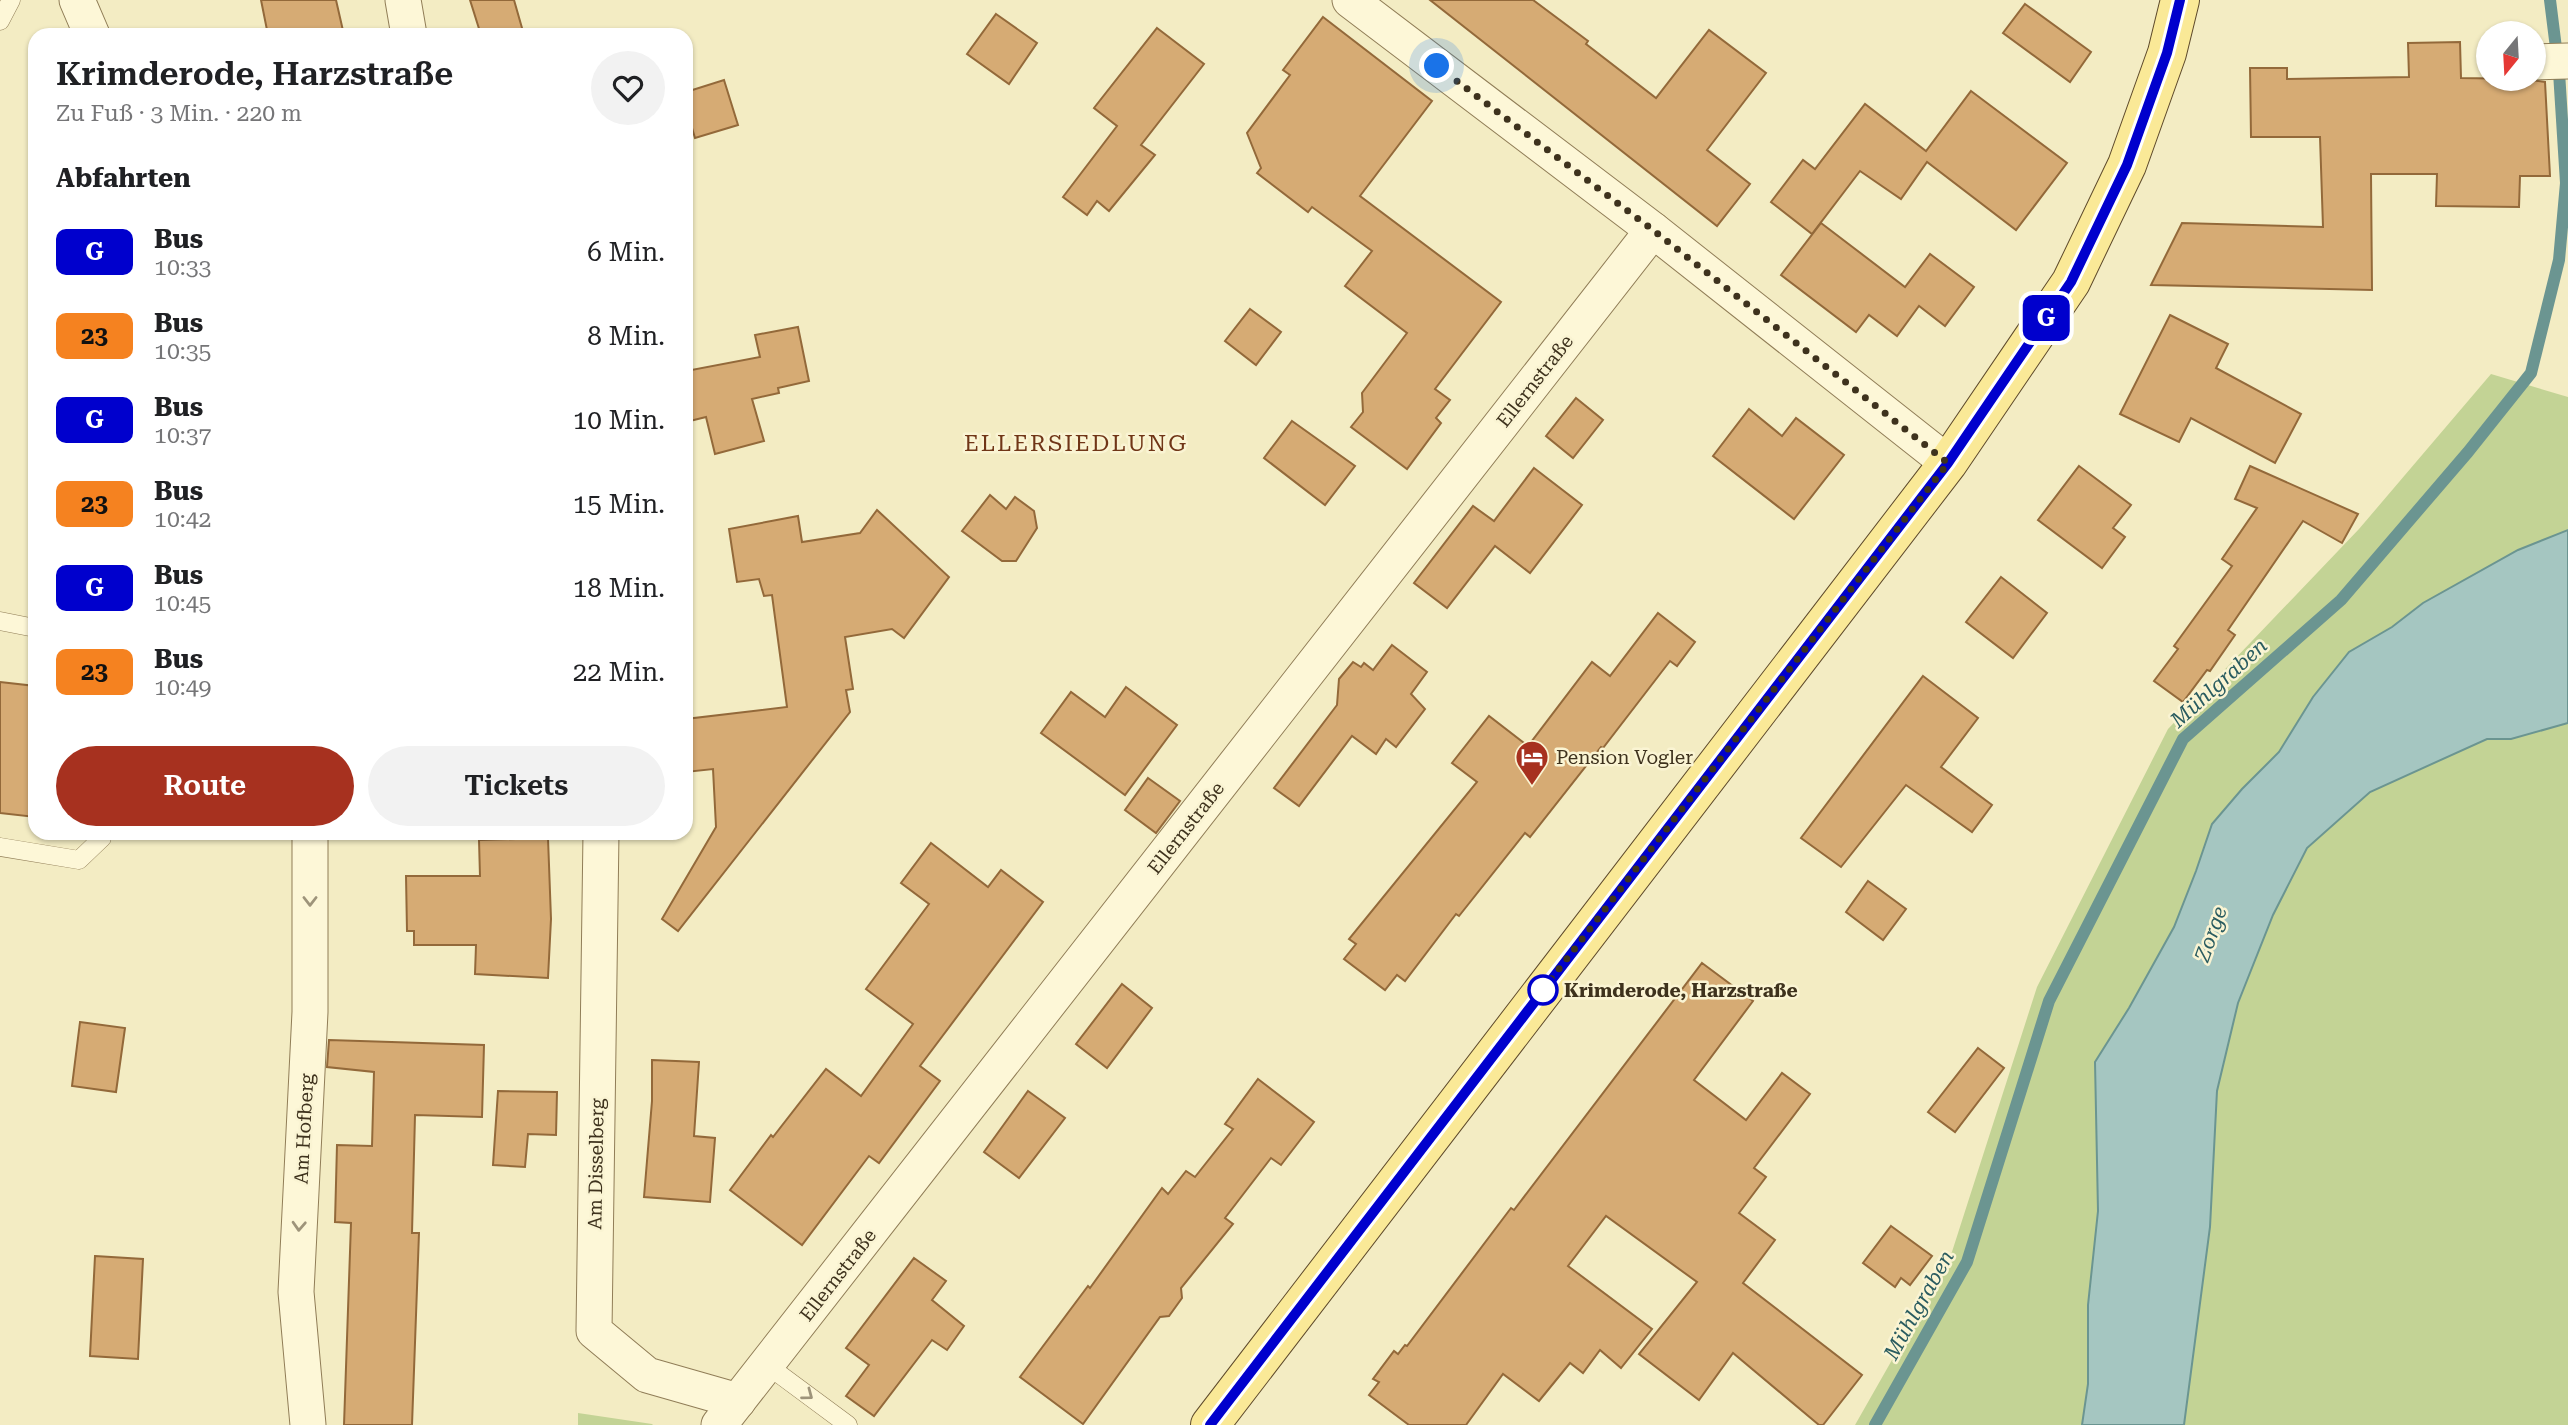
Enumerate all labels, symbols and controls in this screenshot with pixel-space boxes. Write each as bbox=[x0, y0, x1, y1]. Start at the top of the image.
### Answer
north arrow bbox=[2476, 21, 2546, 91]
map controls bbox=[2476, 21, 2546, 91]
your location bbox=[1419, 48, 1454, 83]
button: heart bbox=[591, 51, 665, 125]
text: Krimderode, Harzstraße bbox=[56, 54, 453, 93]
text: Zu Fuß · 3 Min. · 220 m bbox=[56, 100, 302, 127]
text: Abfahrten bbox=[56, 163, 191, 193]
text: Bus bbox=[154, 224, 203, 254]
text: 6 Min. bbox=[587, 237, 665, 267]
text: G bbox=[85, 238, 104, 266]
text: 10:33 bbox=[154, 254, 211, 281]
line badge: G bbox=[2023, 295, 2069, 341]
text: G bbox=[2037, 304, 2055, 332]
text: Bus bbox=[154, 308, 203, 338]
text: 8 Min. bbox=[587, 321, 665, 351]
text: 23 bbox=[81, 322, 108, 350]
street label: Ellernstraße bbox=[1492, 330, 1578, 432]
text: 10:35 bbox=[154, 338, 211, 365]
text: Bus bbox=[154, 392, 203, 422]
text: 10 Min. bbox=[573, 405, 665, 435]
text: G bbox=[85, 406, 104, 434]
text: 10:37 bbox=[154, 422, 211, 449]
district label: ELLERSIEDLUNG bbox=[964, 430, 1188, 457]
text: Bus bbox=[154, 476, 203, 506]
text: 15 Min. bbox=[573, 489, 665, 519]
text: 23 bbox=[81, 490, 108, 518]
text: 10:42 bbox=[154, 506, 211, 533]
text: Bus bbox=[154, 560, 203, 590]
text: 18 Min. bbox=[573, 573, 665, 603]
text: G bbox=[85, 574, 104, 602]
text: 10:45 bbox=[154, 590, 211, 617]
water label: Mühlgraben bbox=[2165, 633, 2272, 733]
text: Bus bbox=[154, 644, 203, 674]
text: 22 Min. bbox=[573, 657, 665, 687]
text: 23 bbox=[81, 658, 108, 686]
text: 10:49 bbox=[154, 674, 211, 701]
hotel icon: Pension Vogler bbox=[1513, 738, 1551, 787]
button: Route bbox=[56, 746, 354, 826]
button: Tickets bbox=[368, 746, 665, 826]
place label: Pension Vogler bbox=[1556, 746, 1693, 769]
street label: Ellernstraße bbox=[1143, 777, 1229, 879]
one-way arrow bbox=[302, 896, 318, 907]
water label: Zorge bbox=[2190, 903, 2232, 966]
marker: Krimderode, Harzstraße bbox=[1528, 975, 1558, 1005]
place label: Krimderode, Harzstraße bbox=[1564, 979, 1798, 1002]
street label: Am Hofberg bbox=[290, 1073, 318, 1185]
street label: Am Disselberg bbox=[583, 1098, 609, 1230]
one-way arrow bbox=[292, 1221, 307, 1232]
street label: Ellernstraße bbox=[795, 1224, 881, 1326]
water label: Mühlgraben bbox=[1879, 1246, 1959, 1365]
one-way arrow bbox=[800, 1387, 813, 1399]

